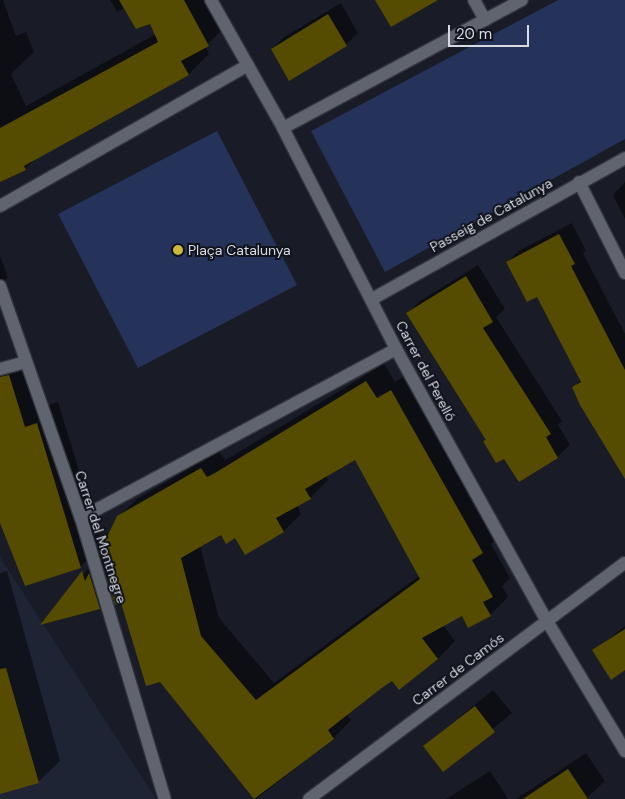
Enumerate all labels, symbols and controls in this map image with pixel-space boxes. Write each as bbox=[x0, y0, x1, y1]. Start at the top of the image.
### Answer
scale bar bbox=[450, 15, 531, 47]
text: 20 m bbox=[456, 24, 492, 44]
street label: Passeig de Catalunya bbox=[427, 174, 555, 256]
place label: Plaça Catalunya bbox=[188, 242, 291, 258]
marker: Plaça Catalunya bbox=[172, 244, 184, 256]
street label: Carrer del Perelló bbox=[392, 318, 460, 424]
street label: Carrer del Montnegre bbox=[72, 469, 130, 605]
street label: Carrer de Camós bbox=[409, 629, 507, 709]

